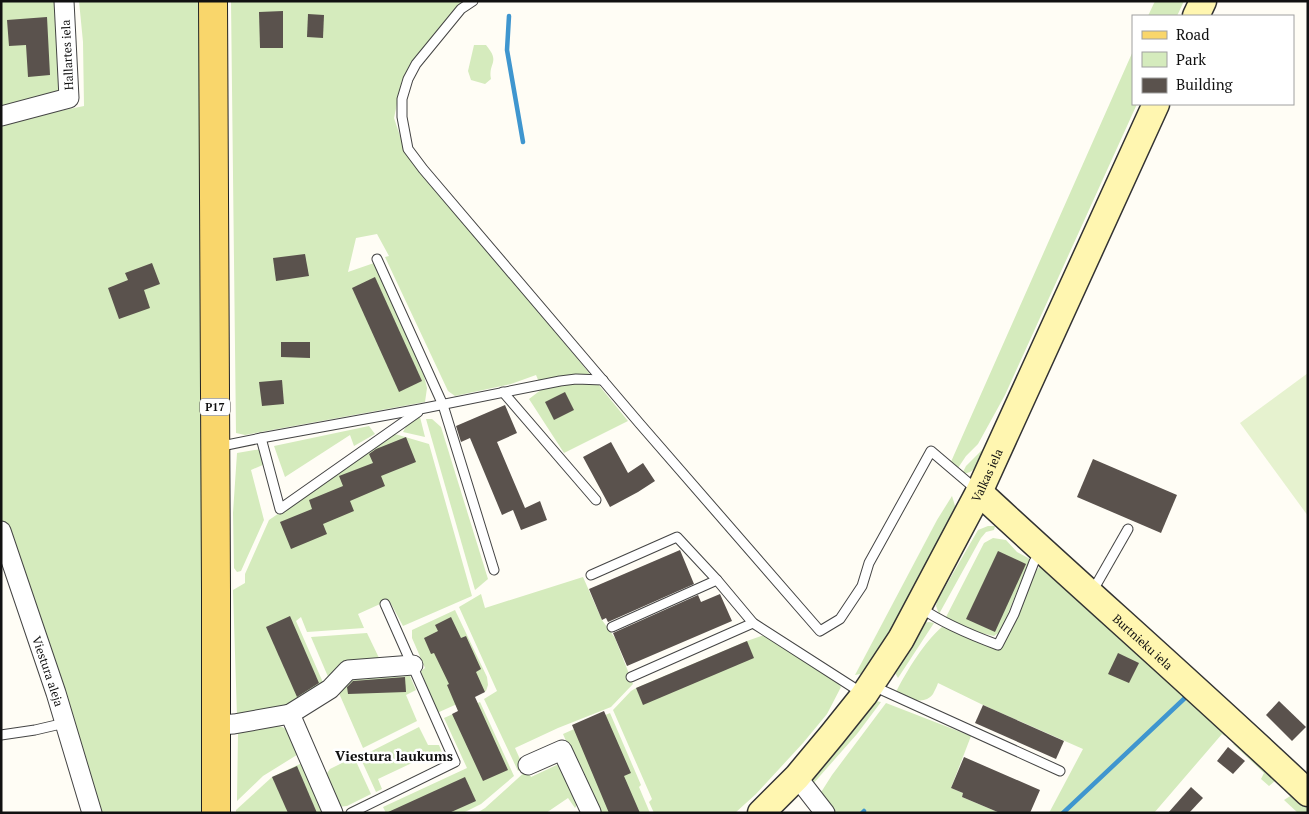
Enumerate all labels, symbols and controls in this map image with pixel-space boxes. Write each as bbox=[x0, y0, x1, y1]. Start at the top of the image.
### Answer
legend bbox=[1132, 15, 1294, 105]
street label: Hallartes iela bbox=[58, 19, 76, 91]
text: Road bbox=[1176, 24, 1209, 44]
text: Park bbox=[1176, 49, 1206, 69]
text: Building bbox=[1176, 74, 1234, 94]
road number: P17 bbox=[200, 398, 230, 416]
street label: Valkas iela bbox=[968, 446, 1005, 504]
street label: Burtnieku iela bbox=[1110, 611, 1176, 672]
street label: Viestura aleja bbox=[30, 634, 67, 708]
district label: Viestura laukums bbox=[335, 746, 453, 765]

